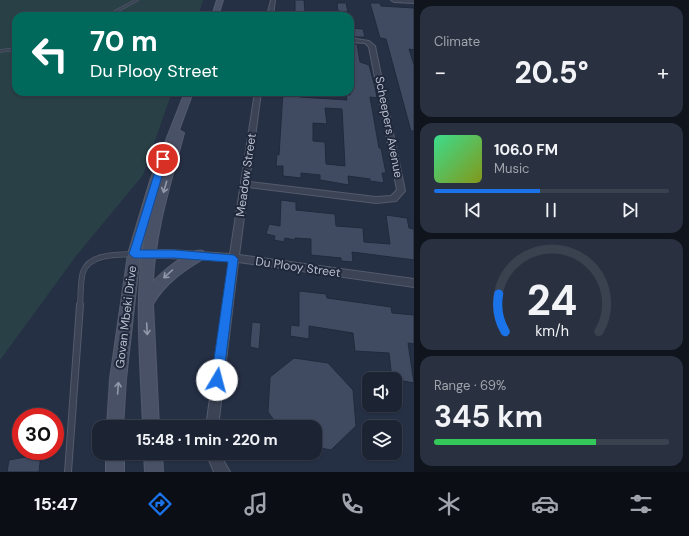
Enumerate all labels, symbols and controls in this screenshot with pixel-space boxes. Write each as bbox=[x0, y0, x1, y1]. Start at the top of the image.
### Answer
text: 70 m bbox=[90, 23, 158, 60]
icon: left bbox=[24, 28, 76, 80]
text: Climate bbox=[434, 33, 480, 50]
text: 20.5° bbox=[514, 53, 589, 92]
text: − bbox=[434, 58, 446, 87]
text: + bbox=[657, 58, 669, 87]
text: Du Plooy Street bbox=[90, 59, 218, 83]
street label: Scheepers Avenue bbox=[371, 75, 407, 179]
street label: Meadow Street bbox=[232, 132, 260, 218]
text: 106.0 FM bbox=[494, 140, 558, 160]
pin bbox=[146, 142, 180, 176]
icon: arrive bbox=[152, 148, 174, 170]
text: Music bbox=[494, 160, 529, 177]
one-way arrow bbox=[161, 180, 168, 193]
icon: previous bbox=[462, 199, 484, 221]
icon: pause bbox=[540, 199, 562, 221]
icon: next bbox=[619, 199, 641, 221]
street label: Du Plooy Street bbox=[255, 253, 342, 281]
street label: Govan Mbeki Drive bbox=[112, 264, 140, 369]
one-way arrow bbox=[163, 270, 174, 279]
text: 24 bbox=[526, 274, 577, 328]
one-way arrow bbox=[144, 322, 151, 335]
text: km/h bbox=[535, 322, 568, 340]
position arrow bbox=[196, 359, 238, 401]
map controls bbox=[362, 372, 402, 460]
button: sound bbox=[362, 372, 402, 412]
text: Range · 69% bbox=[434, 377, 506, 394]
one-way arrow bbox=[114, 382, 121, 395]
text: 345 km bbox=[434, 397, 543, 436]
speed limit sign: 30 bbox=[12, 408, 64, 460]
button: layers bbox=[362, 420, 402, 460]
text: 15:48 · 1 min · 220 m bbox=[136, 430, 278, 450]
icon: directions bbox=[146, 490, 174, 518]
icon: music bbox=[242, 490, 270, 518]
icon: phone bbox=[338, 490, 366, 518]
icon: climate bbox=[435, 490, 463, 518]
icon: car bbox=[531, 490, 559, 518]
icon: filters bbox=[627, 490, 655, 518]
text: 15:47 bbox=[34, 492, 78, 516]

